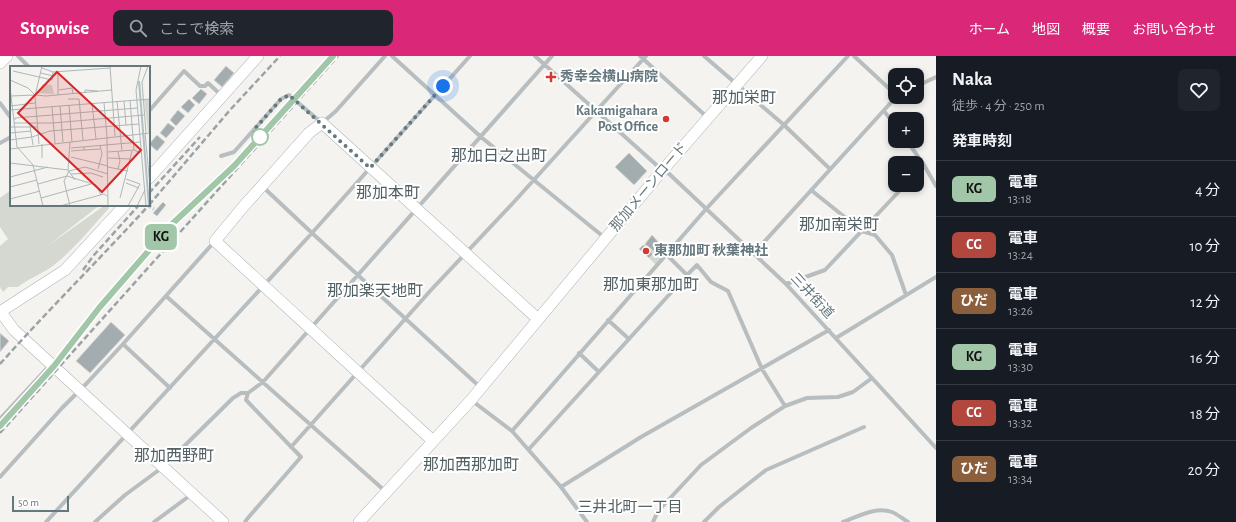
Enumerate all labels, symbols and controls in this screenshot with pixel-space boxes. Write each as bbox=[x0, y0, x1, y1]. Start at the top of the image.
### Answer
search box bbox=[113, 10, 393, 46]
icon: search bbox=[127, 17, 149, 39]
text: Stopwise bbox=[20, 19, 89, 38]
text: ここで検索 bbox=[159, 22, 234, 37]
text: ホーム bbox=[968, 23, 1010, 37]
text: 地図 bbox=[1032, 23, 1060, 37]
text: 概要 bbox=[1082, 23, 1110, 37]
text: お問い合わせ bbox=[1132, 23, 1216, 37]
inset map bbox=[10, 66, 150, 206]
place label: 秀幸会横山病院 bbox=[560, 68, 658, 84]
map controls bbox=[888, 68, 924, 192]
button: locate bbox=[888, 68, 924, 104]
button: heart bbox=[1178, 69, 1220, 111]
text: Naka bbox=[952, 70, 992, 89]
marker: 秀幸会横山病院 bbox=[545, 71, 557, 83]
your location bbox=[433, 76, 453, 96]
district label: 那加栄町 bbox=[712, 89, 776, 106]
text: 徒歩 · 4 分 · 250 m bbox=[952, 100, 1045, 113]
place label: Kakamigahara Post Office bbox=[576, 104, 658, 134]
button: + bbox=[888, 112, 924, 148]
marker: Kakamigahara Post Office bbox=[661, 114, 671, 124]
unlabelled marker bbox=[251, 128, 269, 146]
text: 発車時刻 bbox=[952, 134, 1012, 149]
street label: 那加メーンロード bbox=[607, 139, 690, 234]
district label: 那加日之出町 bbox=[451, 148, 547, 164]
button: − bbox=[888, 156, 924, 192]
text: 電車 bbox=[1008, 175, 1038, 190]
text: KG bbox=[966, 182, 982, 196]
text: 4 分 bbox=[1195, 183, 1220, 198]
district label: 那加本町 bbox=[356, 185, 420, 201]
text: 13:18 bbox=[1008, 193, 1031, 206]
district label: 那加南栄町 bbox=[799, 216, 879, 233]
line badge: KG bbox=[143, 224, 179, 250]
text: KG bbox=[153, 230, 169, 244]
text: 電車 bbox=[1008, 231, 1038, 246]
text: CG bbox=[966, 238, 982, 252]
text: 10 分 bbox=[1189, 239, 1220, 254]
place label: 東那加町 秋葉神社 bbox=[654, 242, 768, 258]
marker: 東那加町 秋葉神社 bbox=[641, 246, 651, 256]
text: 13:24 bbox=[1008, 249, 1033, 262]
street label: 三井街道 bbox=[788, 269, 838, 321]
district label: 那加東那加町 bbox=[603, 277, 699, 293]
district label: 那加楽天地町 bbox=[327, 282, 423, 299]
text: 電車 bbox=[1008, 287, 1038, 302]
text: ひだ bbox=[960, 294, 988, 308]
text: 12 分 bbox=[1191, 295, 1220, 310]
text: 13:26 bbox=[1008, 305, 1033, 318]
text: 電車 bbox=[1008, 343, 1038, 358]
text: KG bbox=[966, 350, 982, 364]
text: 16 分 bbox=[1190, 351, 1220, 366]
text: 13:30 bbox=[1008, 361, 1033, 374]
text: 電車 bbox=[1008, 399, 1038, 414]
text: CG bbox=[966, 406, 982, 420]
text: 18 分 bbox=[1190, 407, 1220, 422]
text: 13:32 bbox=[1008, 417, 1032, 430]
district label: 那加西野町 bbox=[134, 447, 214, 464]
text: 電車 bbox=[1008, 455, 1038, 470]
district label: 那加西那加町 bbox=[423, 457, 519, 473]
text: ひだ bbox=[960, 462, 988, 476]
text: 20 分 bbox=[1188, 463, 1220, 478]
text: 13:34 bbox=[1008, 473, 1032, 486]
scale bar bbox=[12, 494, 69, 513]
text: 50 m bbox=[18, 497, 39, 508]
district label: 三井北町一丁目 bbox=[577, 498, 683, 515]

